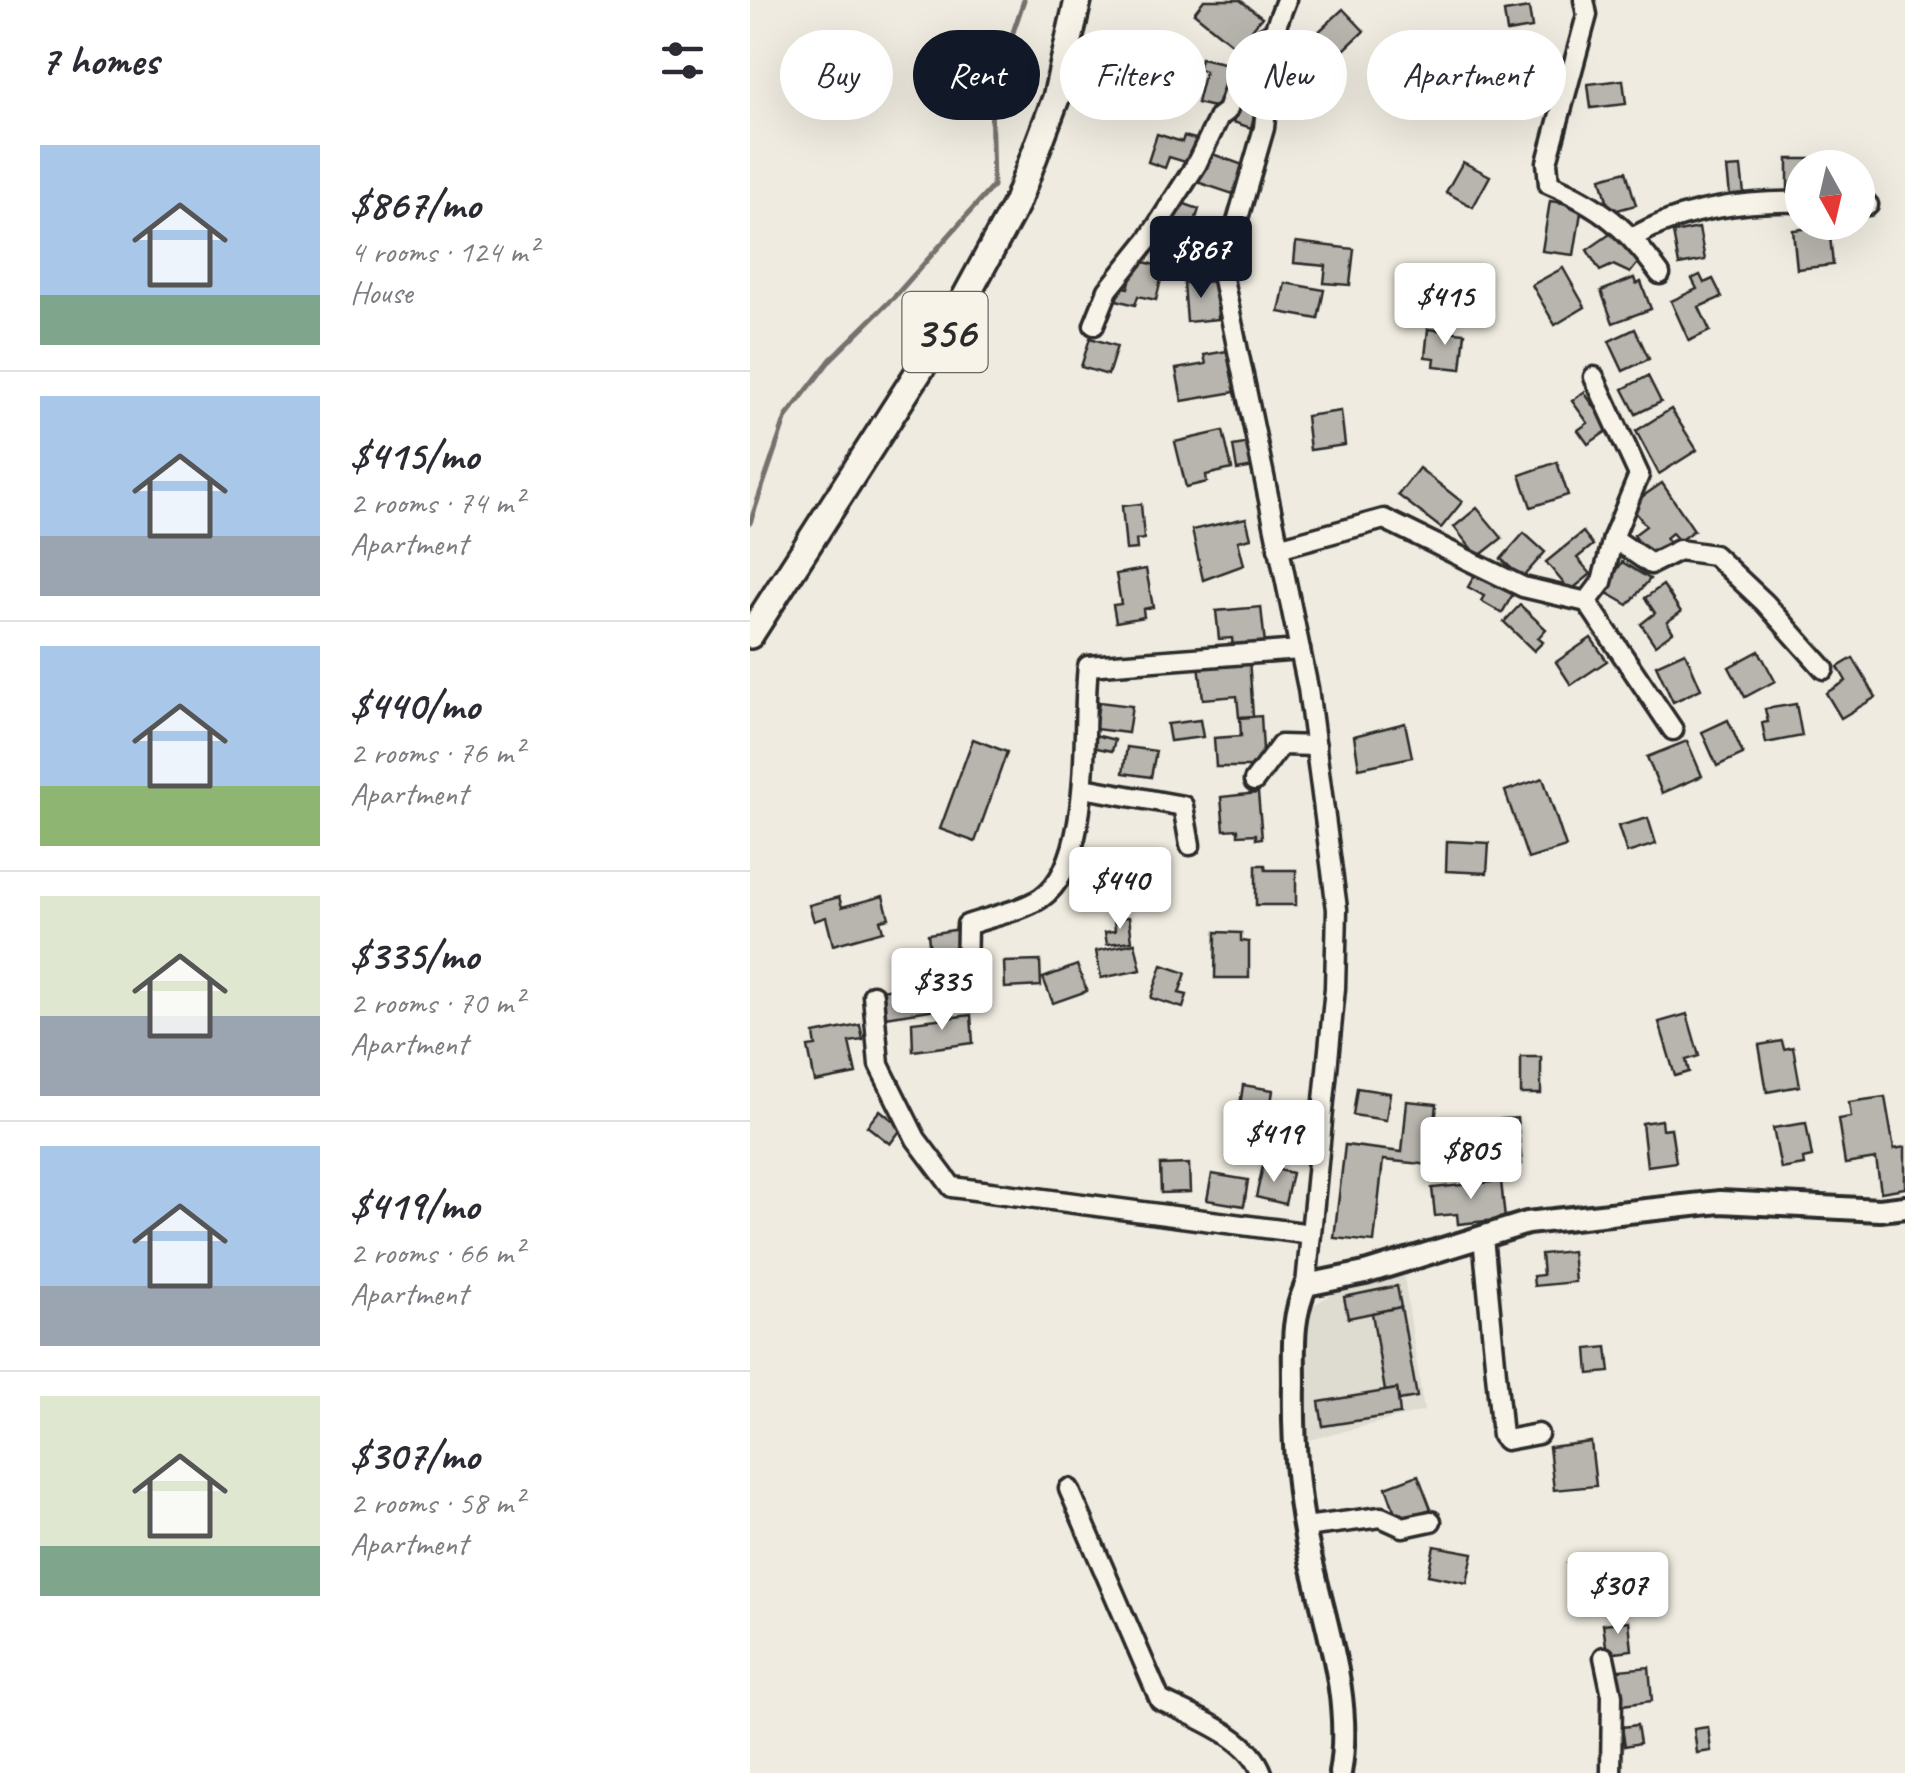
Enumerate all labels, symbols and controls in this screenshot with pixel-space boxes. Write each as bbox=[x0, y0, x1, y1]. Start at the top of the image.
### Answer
chip: Buy bbox=[780, 30, 893, 120]
chip: Rent bbox=[913, 30, 1040, 120]
chip: Filters bbox=[1060, 30, 1206, 120]
chip: New bbox=[1226, 30, 1347, 120]
chip: Apartment bbox=[1367, 30, 1566, 120]
icon: filters bbox=[655, 33, 710, 88]
text: 7 homes bbox=[40, 34, 158, 87]
north arrow bbox=[1785, 150, 1875, 240]
map controls bbox=[1785, 150, 1875, 240]
text: $867/mo bbox=[350, 178, 480, 231]
icon: home bbox=[120, 185, 240, 305]
pin: $867 bbox=[1142, 216, 1260, 301]
text: $867 bbox=[1172, 228, 1230, 269]
text: 4 rooms · 124 m² bbox=[350, 231, 537, 272]
pin: $415 bbox=[1386, 263, 1504, 348]
text: House bbox=[350, 272, 412, 313]
text: $415 bbox=[1416, 275, 1474, 316]
road number: 356 bbox=[902, 292, 988, 372]
text: $415/mo bbox=[350, 429, 479, 482]
icon: home bbox=[120, 436, 240, 556]
text: 2 rooms · 74 m² bbox=[350, 482, 523, 523]
text: Apartment bbox=[350, 523, 468, 564]
text: $440/mo bbox=[350, 679, 479, 732]
icon: home bbox=[120, 686, 240, 806]
text: 2 rooms · 76 m² bbox=[350, 732, 523, 773]
text: Apartment bbox=[350, 773, 468, 814]
pin: $440 bbox=[1061, 847, 1179, 932]
text: $440 bbox=[1091, 859, 1149, 900]
text: $335/mo bbox=[350, 929, 479, 982]
icon: home bbox=[120, 936, 240, 1056]
pin: $335 bbox=[883, 948, 1001, 1033]
text: $335 bbox=[913, 960, 971, 1001]
text: 2 rooms · 70 m² bbox=[350, 982, 523, 1023]
text: Apartment bbox=[350, 1023, 468, 1064]
pin: $419 bbox=[1215, 1100, 1333, 1185]
text: $419 bbox=[1245, 1112, 1303, 1153]
pin: $805 bbox=[1412, 1117, 1530, 1202]
text: $805 bbox=[1442, 1129, 1500, 1170]
text: $419/mo bbox=[350, 1179, 479, 1232]
icon: home bbox=[120, 1186, 240, 1306]
text: 2 rooms · 66 m² bbox=[350, 1232, 523, 1273]
text: Apartment bbox=[350, 1273, 468, 1314]
text: $307/mo bbox=[350, 1429, 479, 1482]
icon: home bbox=[120, 1436, 240, 1556]
text: 2 rooms · 58 m² bbox=[350, 1482, 523, 1523]
text: Apartment bbox=[350, 1523, 468, 1564]
pin: $307 bbox=[1559, 1552, 1677, 1637]
text: $307 bbox=[1589, 1564, 1647, 1605]

